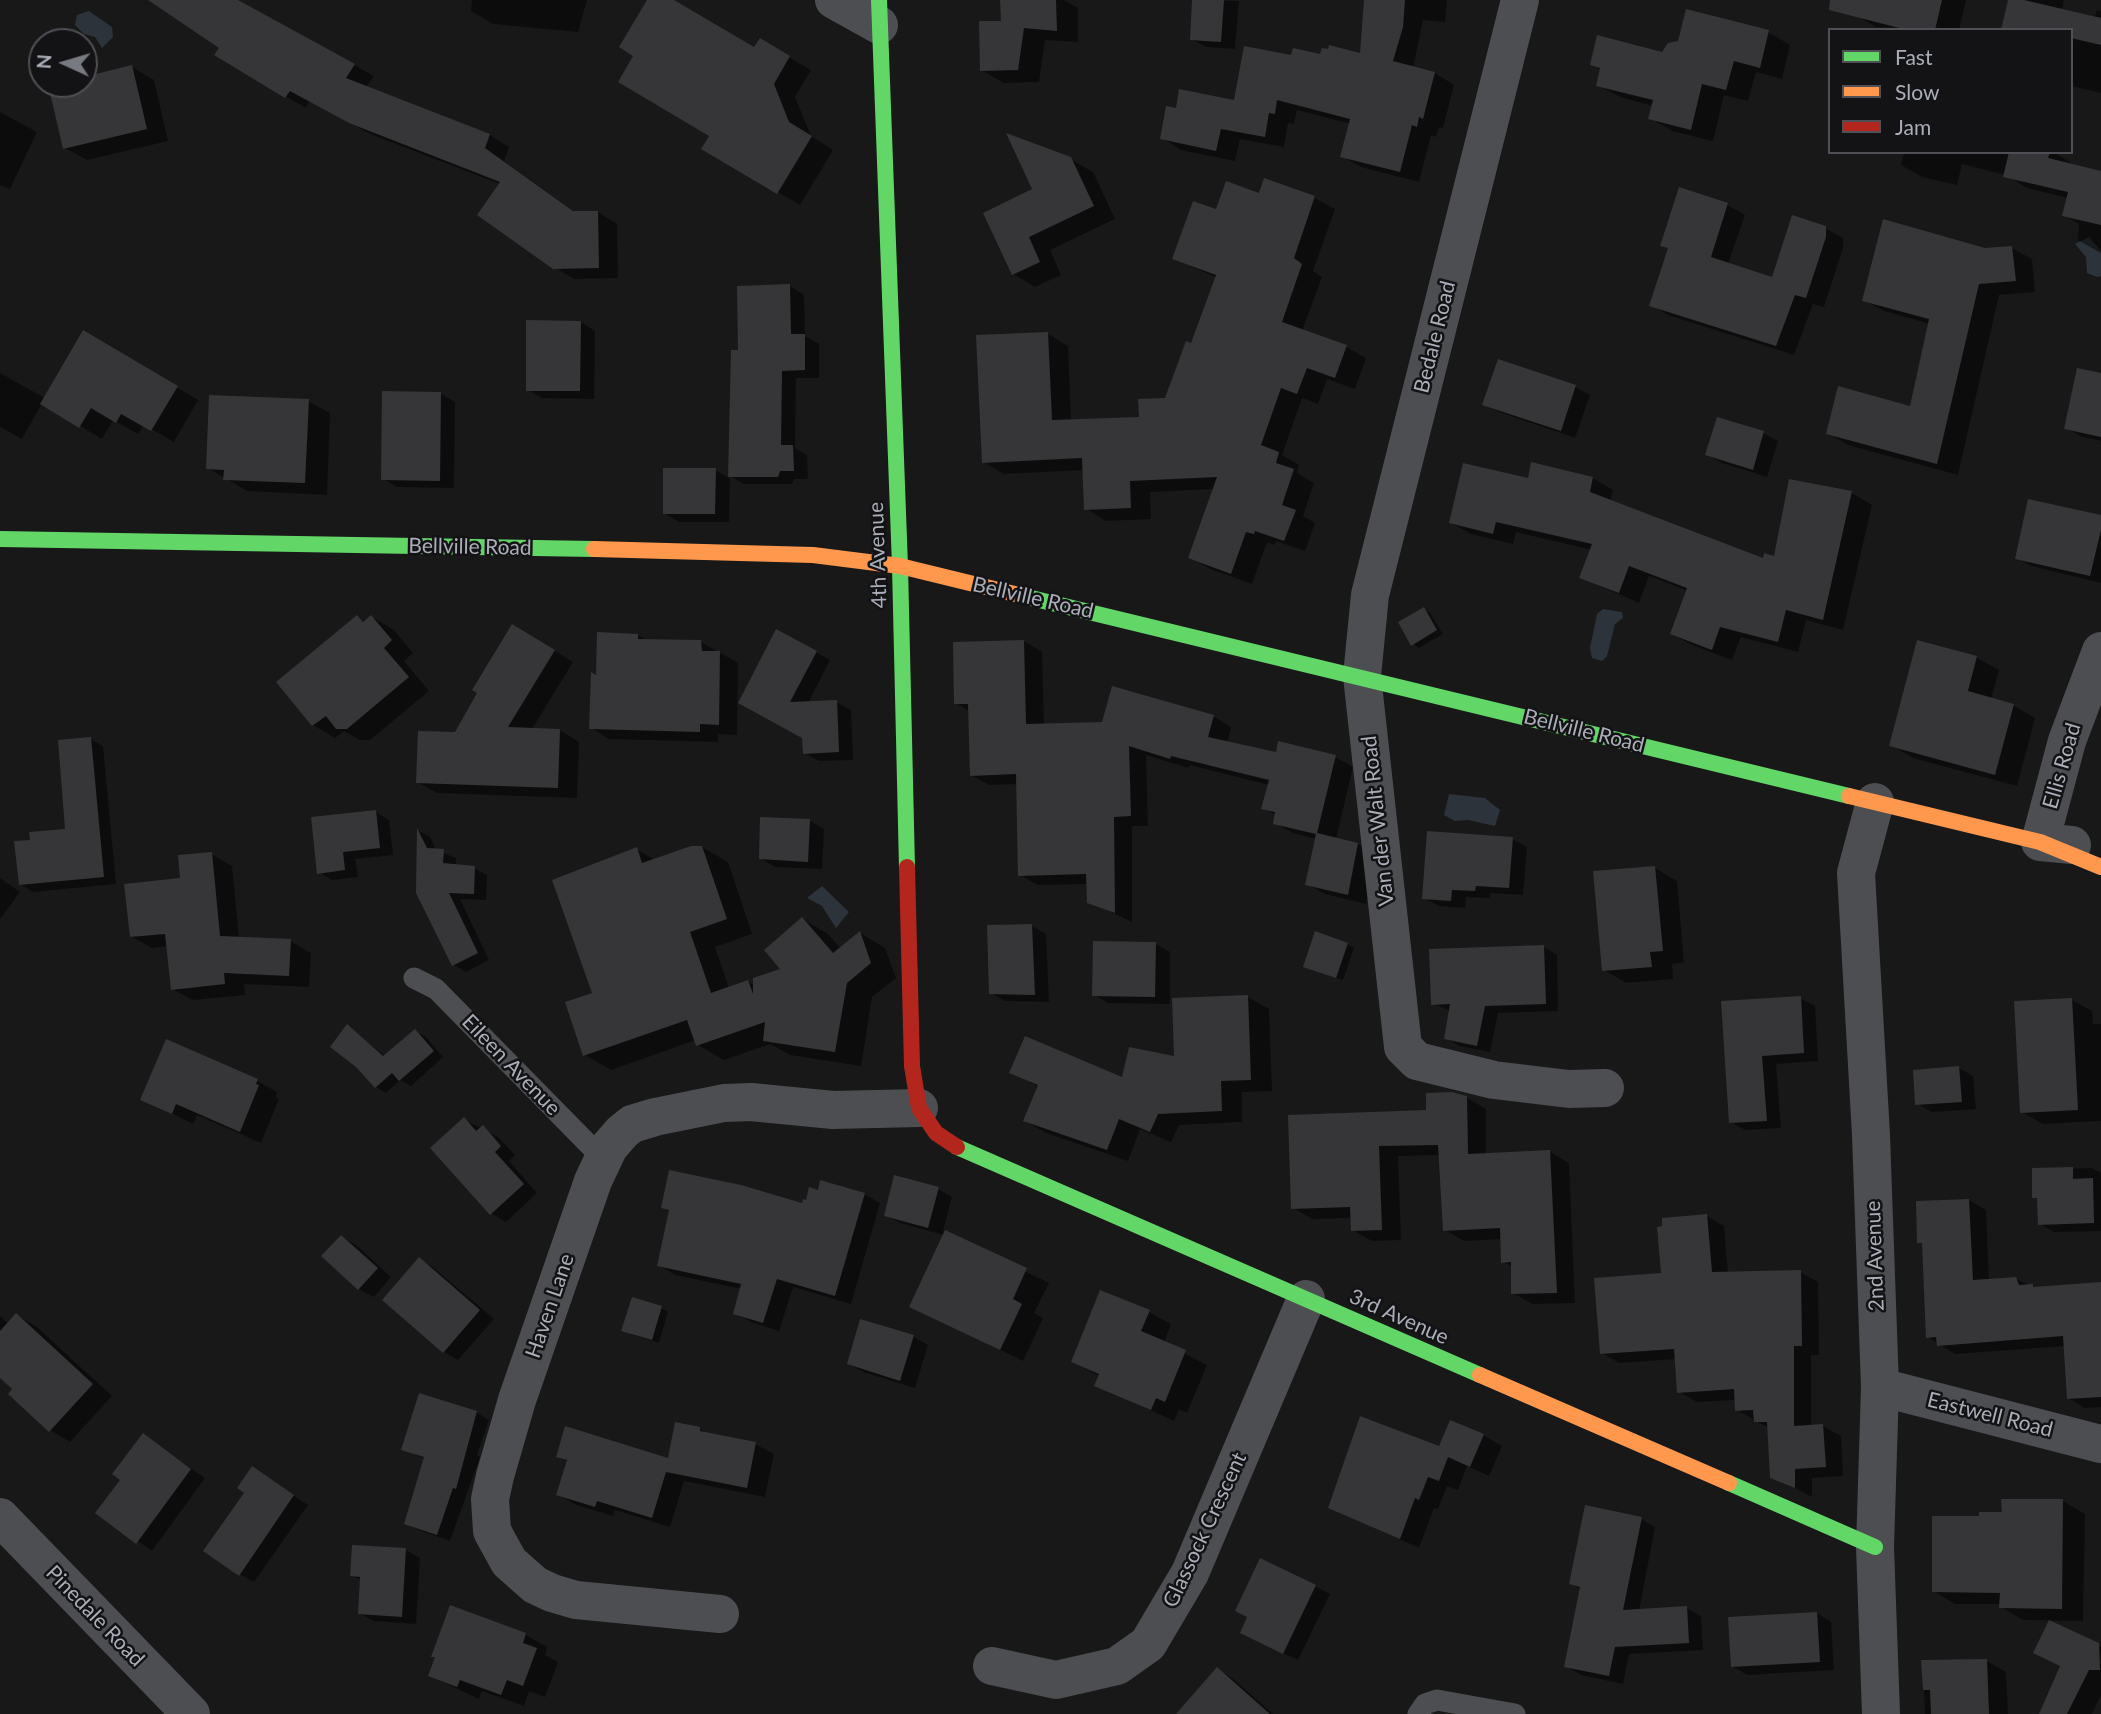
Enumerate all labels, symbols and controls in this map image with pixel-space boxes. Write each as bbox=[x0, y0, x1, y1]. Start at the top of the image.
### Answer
north arrow bbox=[28, 28, 98, 98]
legend bbox=[1828, 28, 2073, 154]
text: Fast bbox=[1895, 44, 1932, 69]
text: N bbox=[32, 54, 56, 70]
text: Slow bbox=[1895, 79, 1939, 104]
text: Jam bbox=[1895, 114, 1931, 139]
street label: Bedale Road bbox=[1409, 278, 1461, 396]
street label: 4th Avenue bbox=[864, 501, 892, 609]
street label: Bellville Road bbox=[408, 533, 532, 561]
street label: Bellville Road bbox=[970, 572, 1096, 624]
street label: Bellville Road bbox=[1521, 704, 1647, 758]
street label: Ellis Road bbox=[2038, 720, 2086, 812]
street label: Van der Walt Road bbox=[1357, 734, 1399, 908]
street label: Eileen Avenue bbox=[456, 1009, 566, 1121]
street label: 2nd Avenue bbox=[1860, 1200, 1890, 1312]
street label: Haven Lane bbox=[520, 1251, 580, 1361]
street label: 3rd Avenue bbox=[1345, 1284, 1453, 1350]
street label: Eastwell Road bbox=[1925, 1387, 2055, 1443]
street label: Glassock Crescent bbox=[1158, 1448, 1252, 1612]
street label: Pinedale Road bbox=[41, 1560, 149, 1672]

